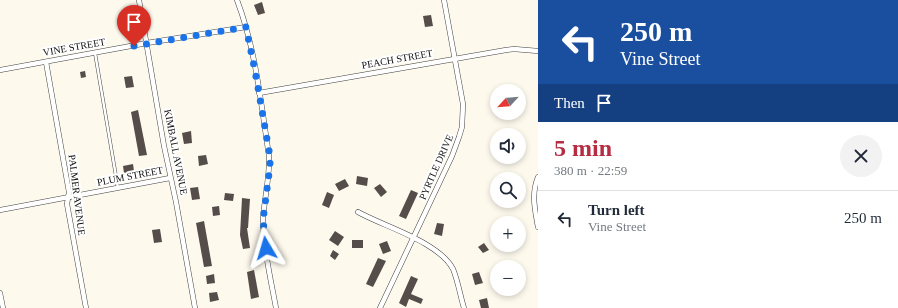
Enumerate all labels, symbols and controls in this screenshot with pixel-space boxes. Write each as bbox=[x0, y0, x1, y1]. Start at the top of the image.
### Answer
pin bbox=[117, 5, 151, 46]
icon: arrive bbox=[123, 11, 145, 33]
icon: left bbox=[554, 16, 606, 68]
text: 250 m bbox=[620, 16, 692, 47]
street label: VINE STREET bbox=[42, 36, 106, 58]
street label: PEACH STREET bbox=[361, 47, 433, 71]
text: Vine Street bbox=[620, 49, 700, 69]
north arrow bbox=[490, 84, 526, 120]
map controls bbox=[490, 84, 526, 296]
icon: arrive bbox=[593, 92, 615, 114]
text: Then bbox=[554, 95, 585, 111]
street label: KIMBALL AVENUE bbox=[162, 108, 190, 196]
button: sound bbox=[490, 128, 526, 164]
street label: PYRTLE DRIVE bbox=[417, 133, 455, 201]
text: 5 min bbox=[554, 135, 612, 161]
button: close bbox=[840, 135, 882, 177]
street label: PALMER AVENUE bbox=[67, 154, 87, 236]
text: 380 m · 22:59 bbox=[554, 163, 627, 178]
street label: PLUM STREET bbox=[96, 164, 164, 188]
button: search bbox=[490, 172, 526, 208]
text: Turn left bbox=[588, 202, 645, 218]
icon: left bbox=[554, 208, 576, 230]
text: 250 m bbox=[844, 210, 882, 226]
button: + bbox=[490, 216, 526, 252]
text: Vine Street bbox=[588, 219, 646, 234]
position arrow bbox=[245, 227, 287, 269]
button: − bbox=[490, 260, 526, 296]

